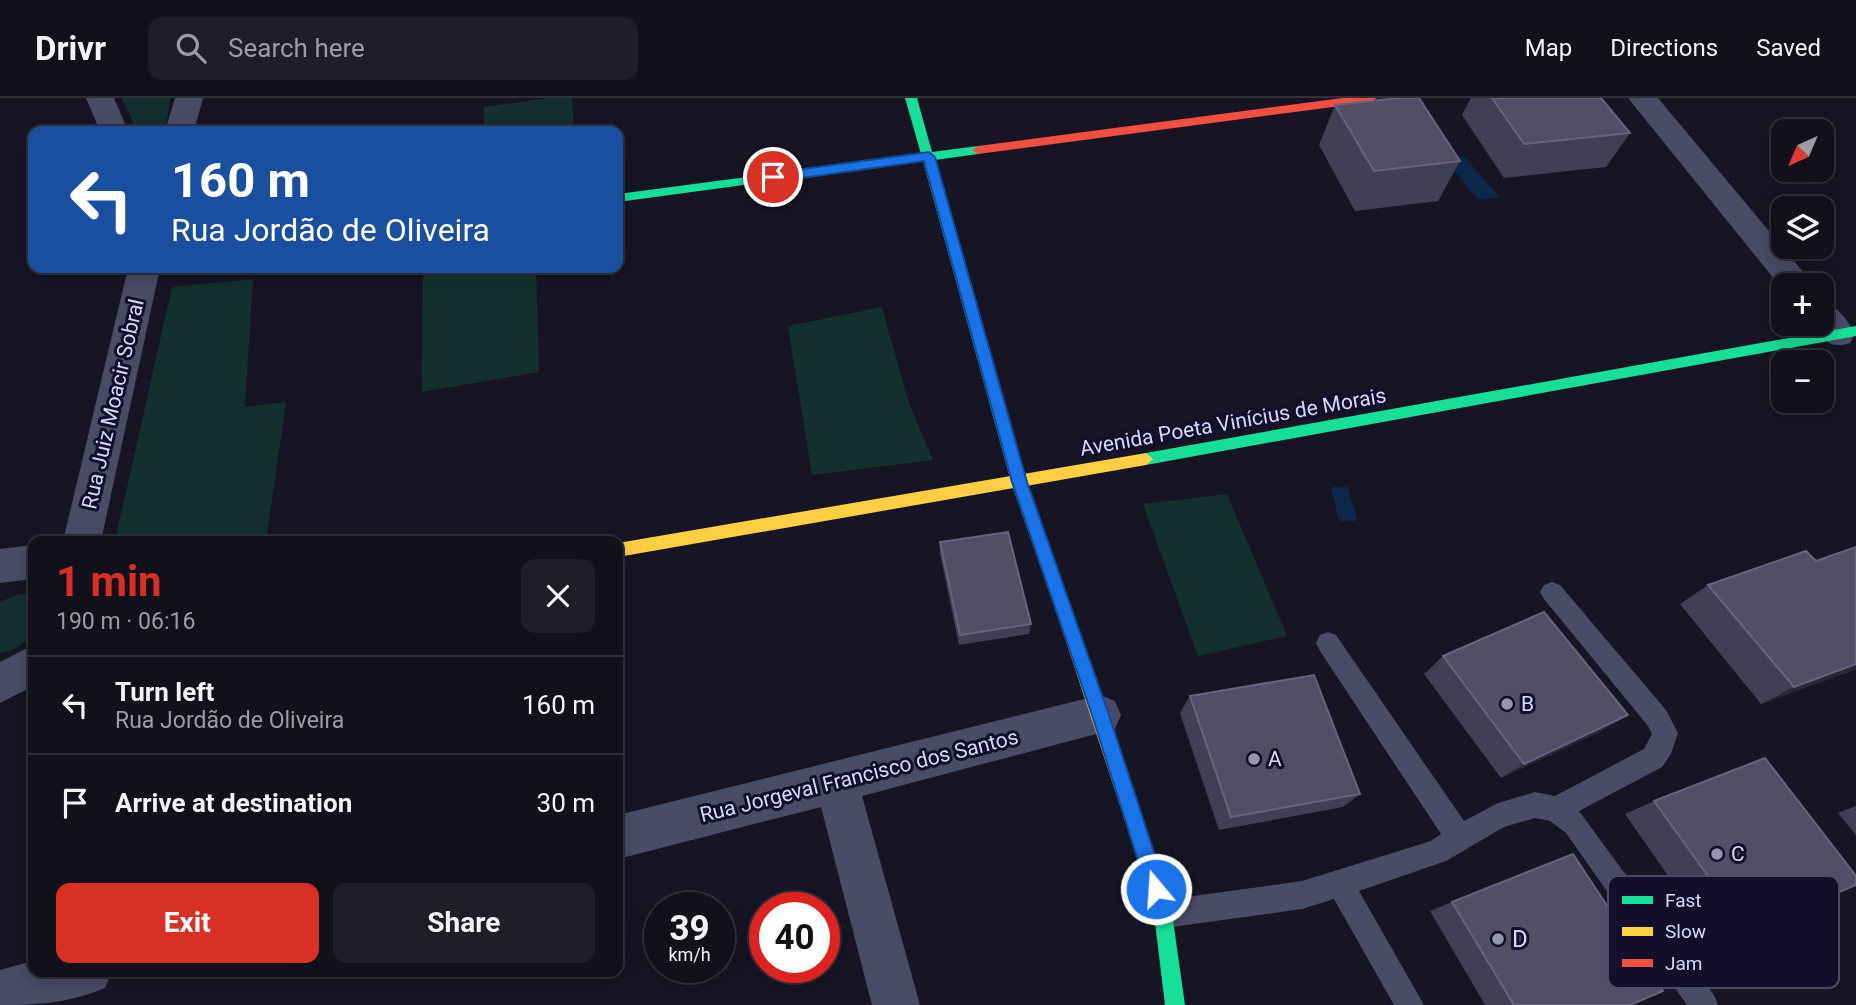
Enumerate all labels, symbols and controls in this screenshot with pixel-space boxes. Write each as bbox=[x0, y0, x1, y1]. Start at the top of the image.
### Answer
search box bbox=[148, 17, 638, 80]
text: Drivr bbox=[35, 29, 106, 68]
icon: search bbox=[172, 29, 210, 67]
text: Search here bbox=[228, 33, 365, 63]
text: Map bbox=[1525, 34, 1572, 62]
text: Directions bbox=[1610, 34, 1718, 62]
text: Saved bbox=[1756, 34, 1821, 62]
north arrow bbox=[1771, 119, 1834, 182]
map controls bbox=[1771, 119, 1834, 413]
pin bbox=[743, 147, 803, 207]
text: 160 m bbox=[171, 152, 310, 209]
icon: left bbox=[56, 154, 147, 245]
icon: arrive bbox=[754, 158, 792, 196]
button: layers bbox=[1771, 196, 1834, 259]
text: Rua Jordão de Oliveira bbox=[171, 211, 490, 249]
button: + bbox=[1771, 273, 1834, 336]
street label: Rua Juiz Moacir Sobral bbox=[77, 297, 149, 511]
button: − bbox=[1771, 350, 1834, 413]
street label: Avenida Poeta Vinícius de Morais bbox=[1078, 383, 1388, 461]
text: 1 min bbox=[56, 557, 162, 606]
button: close bbox=[521, 559, 595, 633]
text: 190 m · 06:16 bbox=[56, 608, 195, 635]
text: Turn left bbox=[115, 677, 214, 707]
icon: left bbox=[56, 686, 94, 724]
text: 160 m bbox=[522, 690, 595, 720]
place label: B bbox=[1521, 692, 1534, 716]
marker: B bbox=[1499, 696, 1515, 712]
text: Rua Jordão de Oliveira bbox=[115, 707, 344, 734]
street label: Rua Jorgeval Francisco dos Santos bbox=[697, 725, 1021, 827]
place label: A bbox=[1268, 747, 1282, 771]
marker: A bbox=[1246, 751, 1262, 767]
icon: arrive bbox=[56, 784, 94, 822]
text: Arrive at destination bbox=[115, 788, 352, 818]
text: 30 m bbox=[537, 788, 595, 818]
place label: C bbox=[1731, 842, 1745, 866]
marker: C bbox=[1709, 846, 1725, 862]
position arrow bbox=[1119, 852, 1193, 926]
legend bbox=[1608, 876, 1839, 988]
button: Exit bbox=[56, 883, 319, 963]
button: Share bbox=[333, 883, 595, 963]
text: Fast bbox=[1665, 889, 1702, 912]
speed limit sign: 40 bbox=[749, 892, 840, 983]
text: 39 bbox=[669, 908, 710, 949]
text: Slow bbox=[1665, 920, 1706, 943]
place label: D bbox=[1512, 925, 1528, 953]
marker: D bbox=[1490, 931, 1506, 947]
text: km/h bbox=[668, 944, 711, 965]
text: Jam bbox=[1665, 952, 1702, 975]

